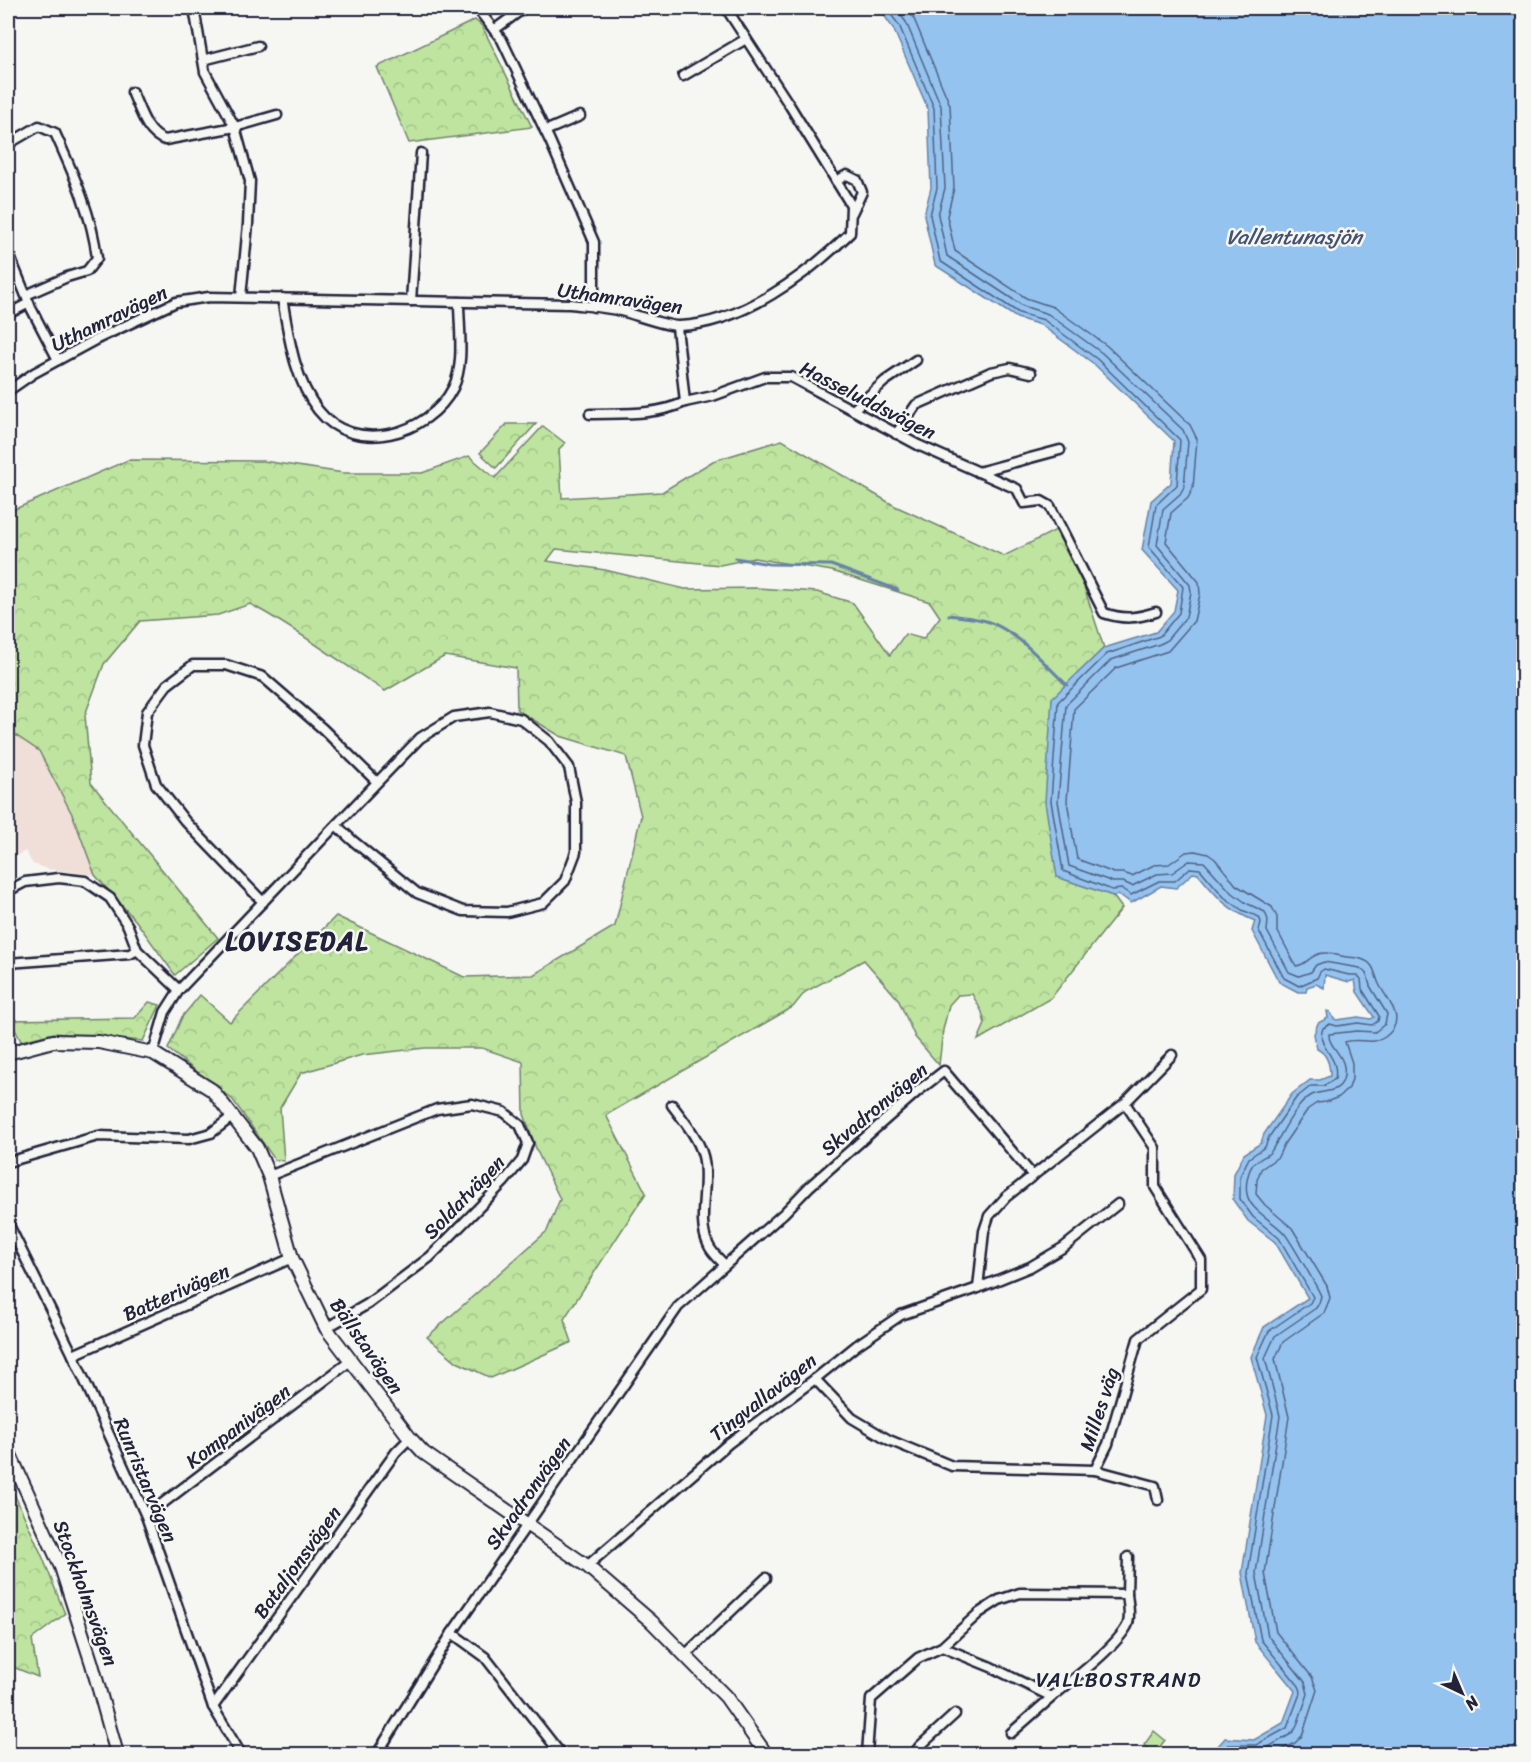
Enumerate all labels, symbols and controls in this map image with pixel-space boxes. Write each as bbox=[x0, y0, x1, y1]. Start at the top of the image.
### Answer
water label: Vallentunasjön bbox=[1226, 218, 1364, 256]
street label: Uthamravägen bbox=[555, 272, 685, 325]
street label: Uthamravägen bbox=[45, 275, 174, 362]
street label: Hasseluddsvägen bbox=[793, 351, 942, 450]
district label: LOVISEDAL bbox=[225, 918, 369, 964]
street label: Skvadronvägen bbox=[812, 1053, 936, 1165]
street label: Soldatvägen bbox=[415, 1147, 514, 1248]
street label: Batterivägen bbox=[117, 1253, 235, 1332]
street label: Bällstavägen bbox=[320, 1291, 413, 1402]
street label: Tingvallavägen bbox=[702, 1344, 825, 1451]
street label: Milles väg bbox=[1069, 1363, 1129, 1456]
street label: Kompanivägen bbox=[178, 1375, 299, 1478]
street label: Runristarvägen bbox=[103, 1412, 188, 1548]
street label: Skvadronvägen bbox=[476, 1429, 581, 1557]
street label: Bataljonsvägen bbox=[244, 1498, 351, 1627]
street label: Stockholmsvägen bbox=[43, 1515, 128, 1671]
district label: VALLBOSTRAND bbox=[1036, 1661, 1202, 1699]
north arrow bbox=[1432, 1663, 1492, 1723]
text: N bbox=[1457, 1688, 1487, 1718]

